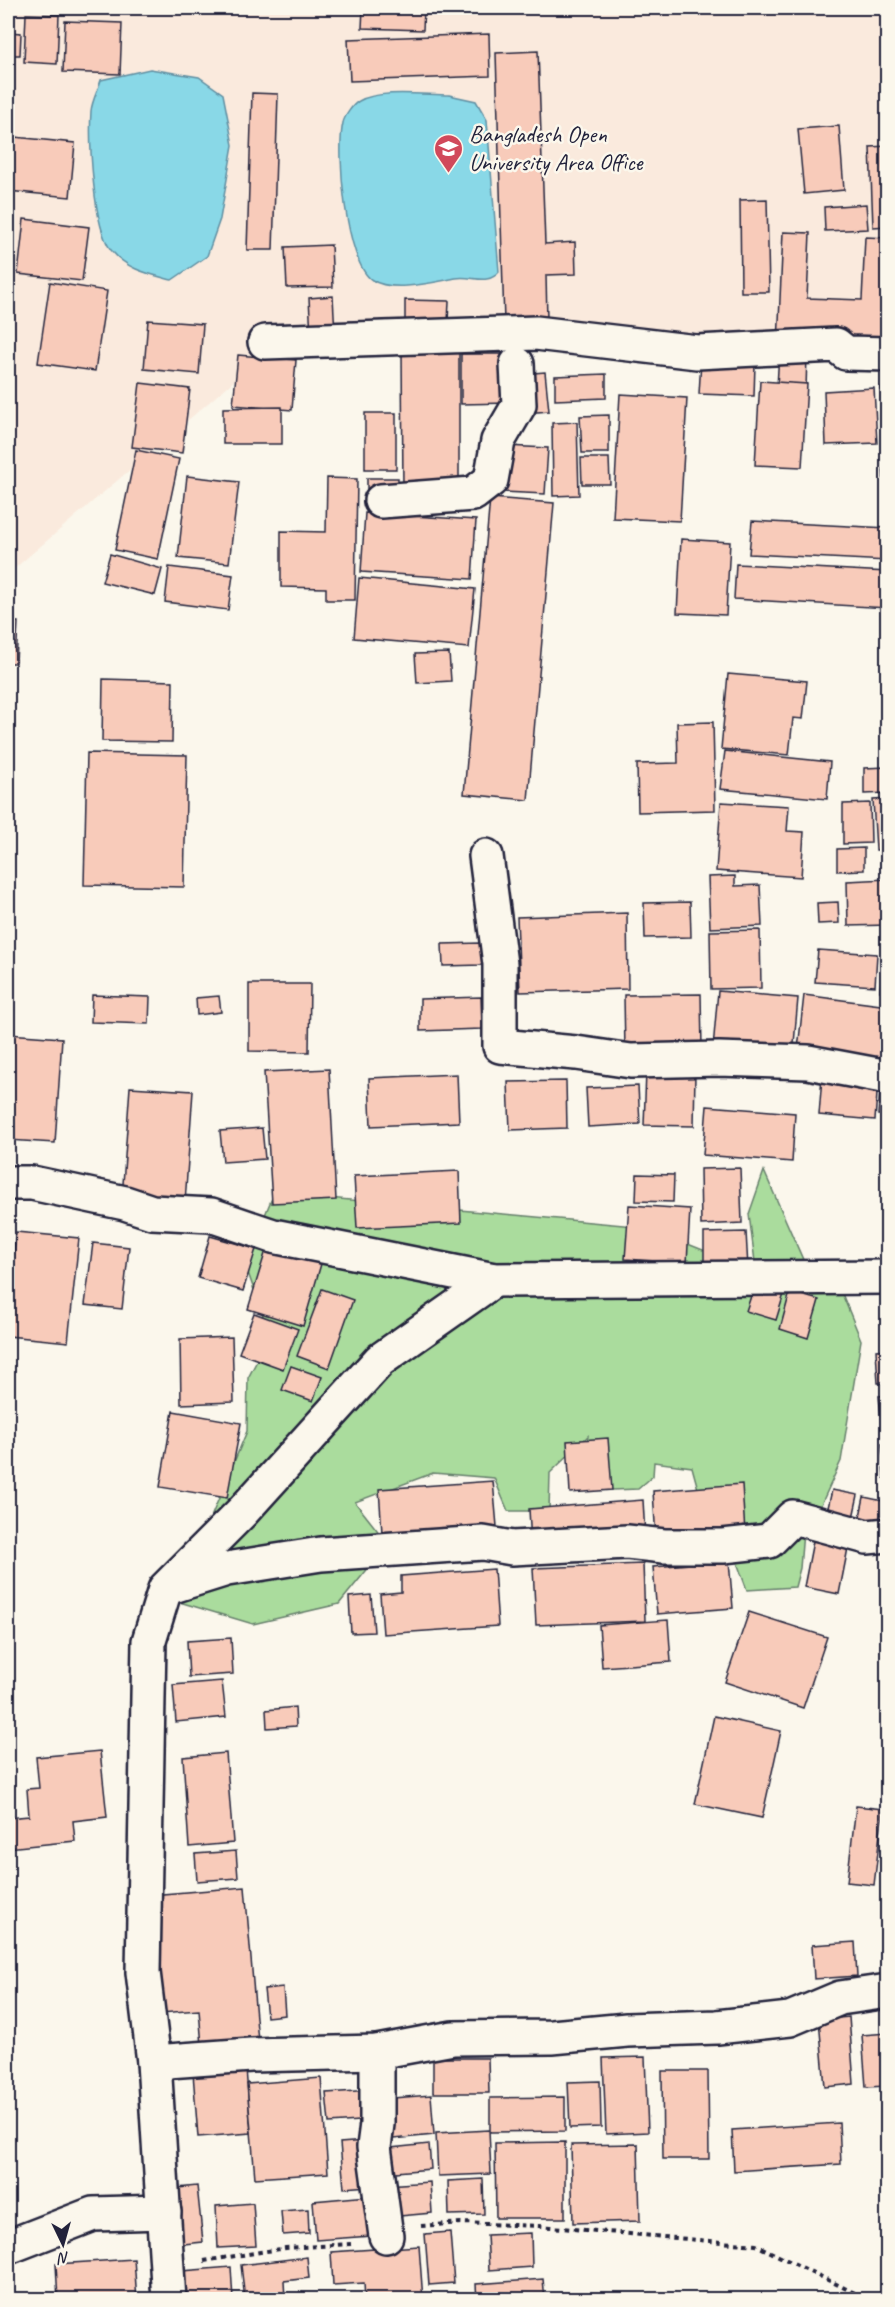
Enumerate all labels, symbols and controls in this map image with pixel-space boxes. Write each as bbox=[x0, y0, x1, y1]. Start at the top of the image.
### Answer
place label: Bangladesh Open University Area Office bbox=[469, 119, 645, 177]
school or university icon: Bangladesh Open University Area Office bbox=[432, 132, 464, 174]
north arrow bbox=[33, 2214, 93, 2274]
text: N bbox=[55, 2248, 70, 2269]

